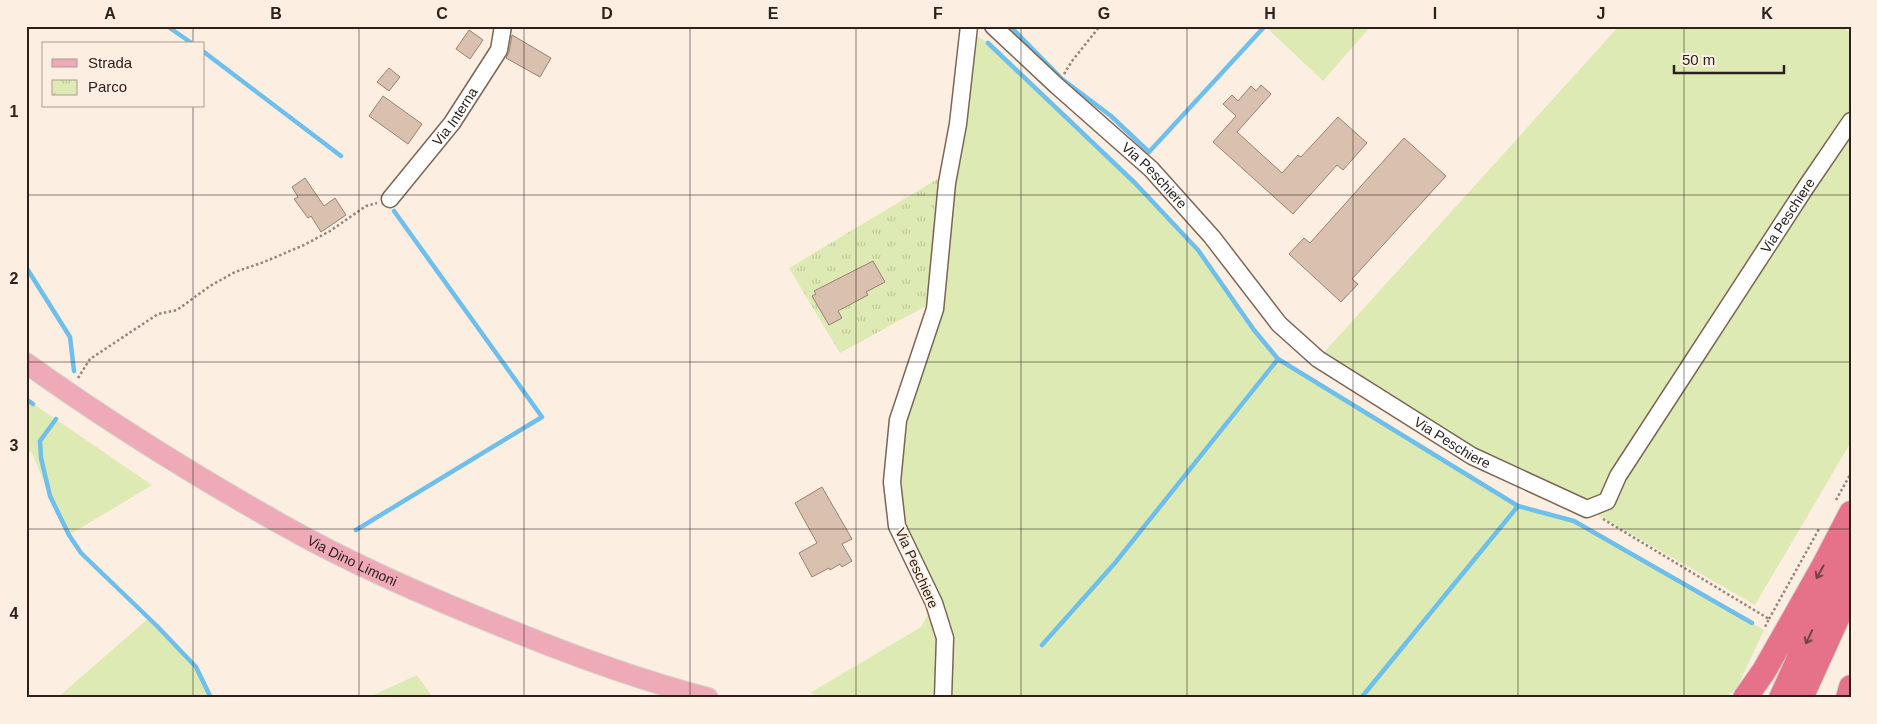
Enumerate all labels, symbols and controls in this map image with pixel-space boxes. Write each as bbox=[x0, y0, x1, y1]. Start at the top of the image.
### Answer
text: A bbox=[104, 5, 116, 22]
text: B bbox=[270, 5, 282, 22]
text: C bbox=[436, 5, 448, 22]
text: D bbox=[601, 5, 613, 22]
text: E bbox=[768, 5, 779, 22]
text: F bbox=[933, 5, 943, 22]
text: G bbox=[1098, 5, 1110, 22]
text: H bbox=[1264, 5, 1276, 22]
text: I bbox=[1433, 5, 1437, 22]
text: J bbox=[1597, 5, 1605, 22]
text: K bbox=[1761, 5, 1773, 22]
legend bbox=[42, 42, 205, 108]
scale bar bbox=[1674, 42, 1784, 74]
text: 50 m bbox=[1682, 51, 1715, 68]
text: Strada bbox=[88, 54, 133, 71]
text: Parco bbox=[88, 78, 127, 95]
street label: Via Interna bbox=[429, 84, 481, 149]
text: 1 bbox=[10, 103, 19, 120]
street label: Via Peschiere bbox=[1119, 139, 1190, 212]
street label: Via Peschiere bbox=[1757, 175, 1818, 256]
text: 2 bbox=[10, 270, 19, 287]
street label: Via Peschiere bbox=[1411, 414, 1493, 471]
text: 3 bbox=[10, 437, 19, 454]
street label: Via Peschiere bbox=[892, 525, 942, 611]
street label: Via Dino Limoni bbox=[305, 532, 400, 589]
one-way arrow bbox=[1815, 564, 1825, 578]
text: 4 bbox=[10, 605, 19, 622]
one-way arrow bbox=[1803, 629, 1813, 644]

